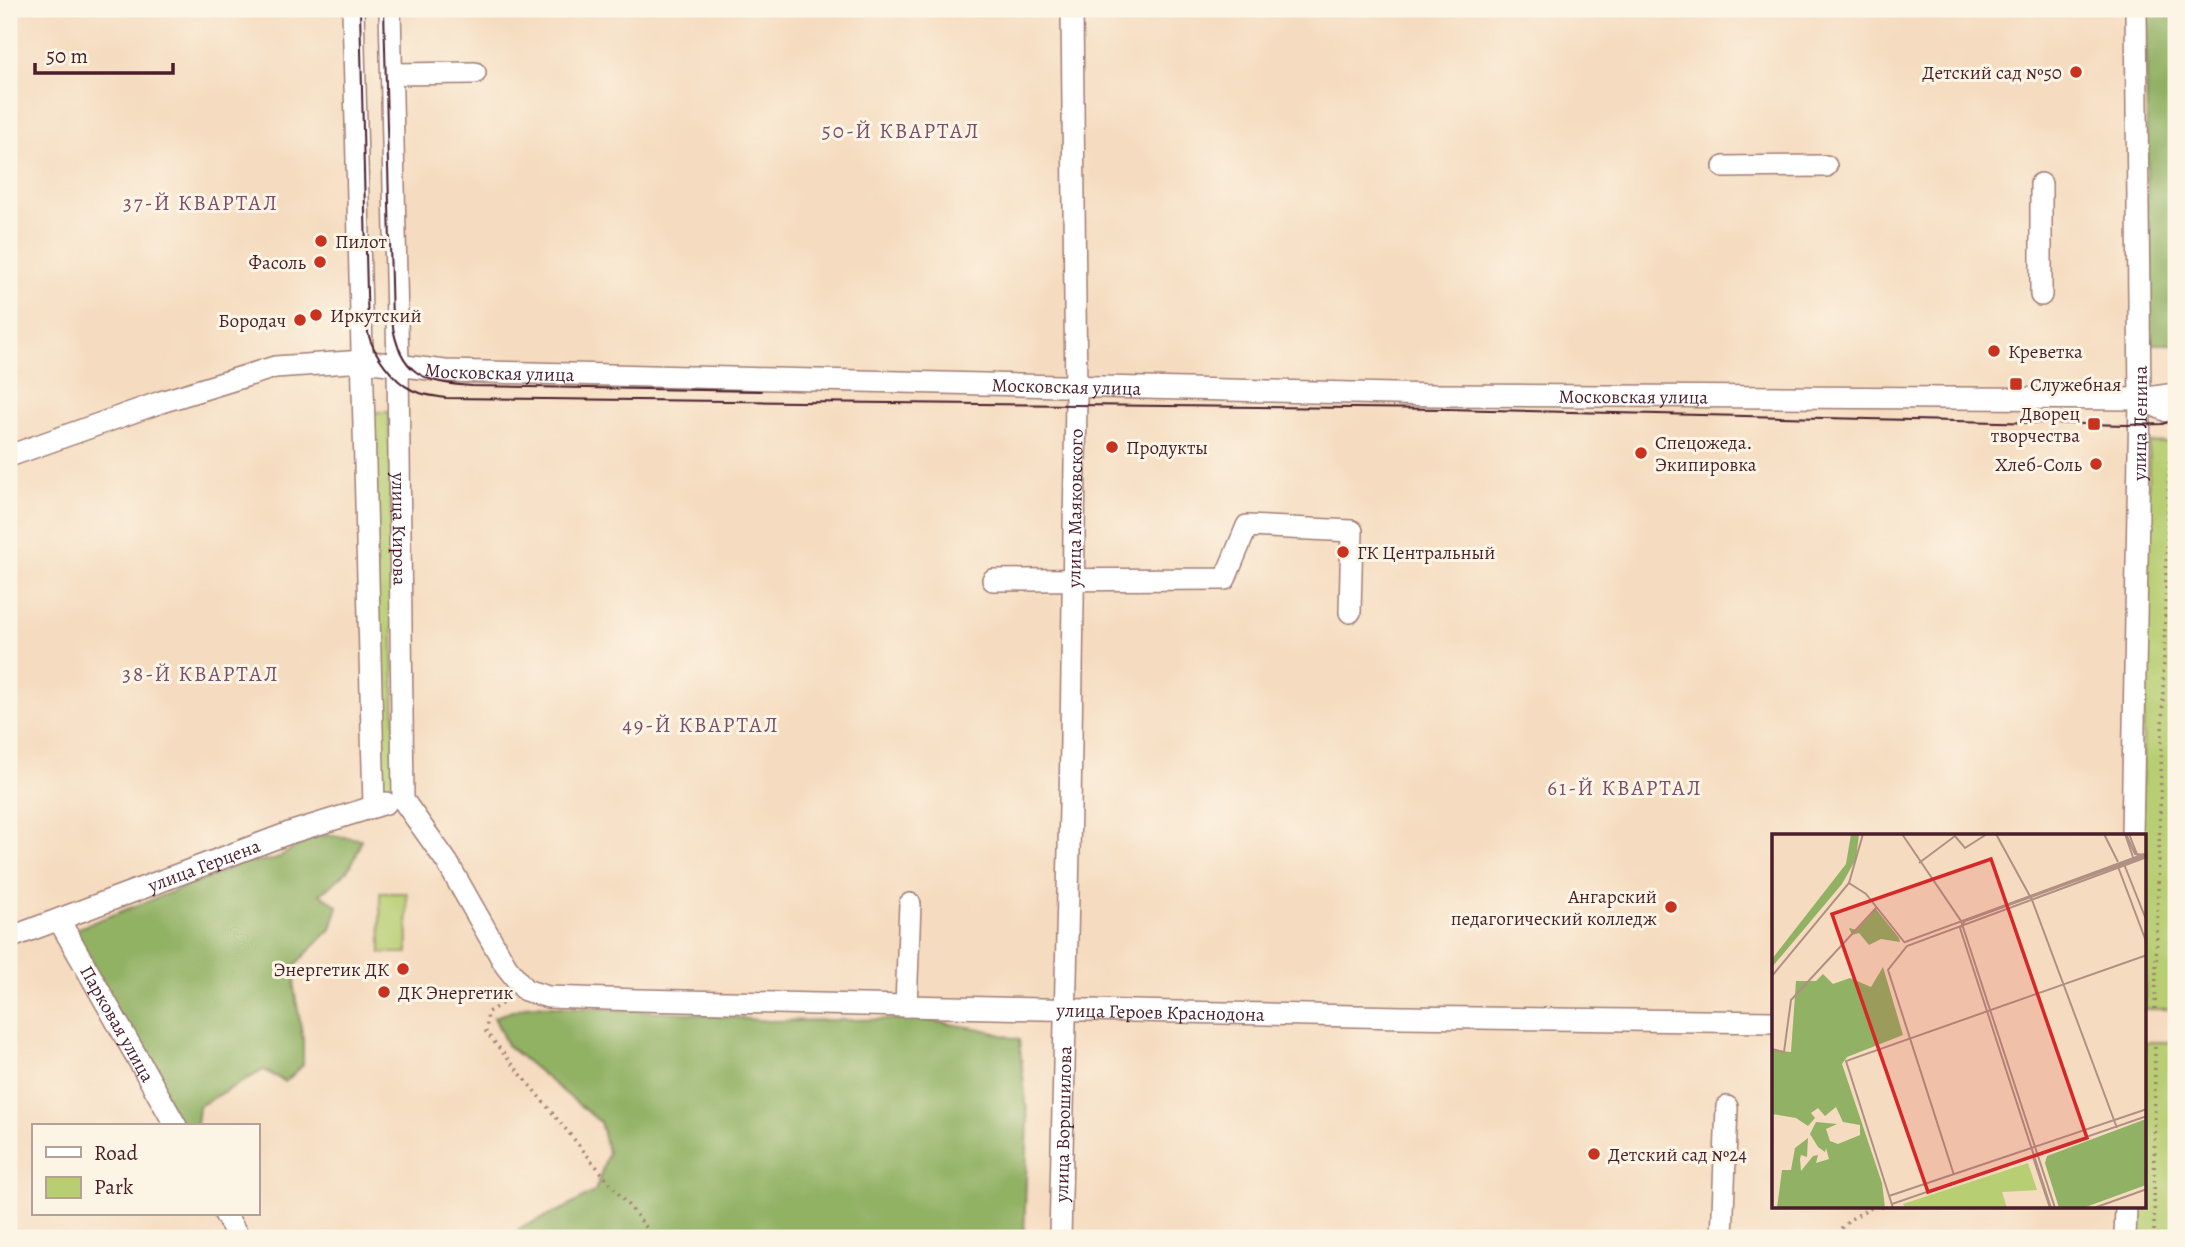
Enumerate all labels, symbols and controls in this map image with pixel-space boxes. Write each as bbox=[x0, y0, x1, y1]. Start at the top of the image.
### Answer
scale bar bbox=[35, 32, 173, 76]
text: 50 m bbox=[46, 42, 88, 70]
place label: Детский сад №50 bbox=[1922, 60, 2062, 86]
marker: Детский сад №50 bbox=[2068, 64, 2084, 80]
district label: 50-Й КВАРТАЛ bbox=[822, 117, 980, 145]
district label: 37-Й КВАРТАЛ bbox=[123, 189, 279, 217]
place label: Пилот bbox=[335, 229, 387, 255]
marker: Пилот bbox=[313, 233, 329, 249]
place label: Фасоль bbox=[249, 250, 306, 276]
marker: Фасоль bbox=[312, 254, 328, 270]
place label: Иркутский bbox=[330, 303, 422, 329]
marker: Иркутский bbox=[308, 307, 324, 323]
place label: Бородач bbox=[218, 308, 286, 334]
marker: Бородач bbox=[292, 312, 308, 328]
place label: Креветка bbox=[2008, 339, 2083, 365]
marker: Креветка bbox=[1986, 343, 2002, 359]
street label: Московская улица bbox=[423, 357, 575, 388]
street label: улица Ленина bbox=[2126, 365, 2154, 482]
street label: Московская улица bbox=[991, 372, 1142, 402]
place label: Служебная bbox=[2030, 372, 2122, 398]
marker: Служебная bbox=[2008, 376, 2024, 392]
street label: Московская улица bbox=[1558, 384, 1708, 411]
place label: Дворец творчества bbox=[1991, 401, 2080, 449]
marker: Дворец творчества bbox=[2086, 416, 2102, 432]
street label: улица Маяковского bbox=[1061, 428, 1090, 589]
place label: Спецожеда. Экипировка bbox=[1655, 430, 1757, 478]
place label: Продукты bbox=[1126, 435, 1208, 461]
marker: Продукты bbox=[1104, 439, 1120, 455]
marker: Спецожеда. Экипировка bbox=[1633, 445, 1649, 461]
place label: Хлеб-Соль bbox=[1995, 452, 2082, 478]
marker: Хлеб-Соль bbox=[2088, 456, 2104, 472]
street label: улица Кирова bbox=[385, 471, 413, 586]
place label: ГК Центральный bbox=[1357, 540, 1495, 566]
marker: ГК Центральный bbox=[1335, 544, 1351, 560]
district label: 38-Й КВАРТАЛ bbox=[122, 660, 280, 688]
district label: 49-Й КВАРТАЛ bbox=[622, 711, 780, 739]
district label: 61-Й КВАРТАЛ bbox=[1547, 774, 1703, 802]
street label: улица Герцена bbox=[143, 833, 264, 899]
inset map bbox=[1772, 834, 2146, 1208]
place label: Ангарский педагогический колледж bbox=[1451, 884, 1657, 932]
marker: Ангарский педагогический колледж bbox=[1663, 899, 1679, 915]
place label: Энергетик ДК bbox=[274, 957, 389, 983]
street label: Парковая улица bbox=[73, 961, 160, 1087]
marker: Энергетик ДК bbox=[395, 961, 411, 977]
place label: ДК Энергетик bbox=[398, 980, 514, 1006]
marker: ДК Энергетик bbox=[376, 984, 392, 1000]
street label: улица Героев Краснодона bbox=[1055, 997, 1265, 1028]
street label: улица Ворошилова bbox=[1049, 1045, 1078, 1203]
legend bbox=[32, 1124, 259, 1216]
text: Road bbox=[94, 1139, 138, 1167]
place label: Детский сад №24 bbox=[1608, 1142, 1747, 1168]
marker: Детский сад №24 bbox=[1586, 1146, 1602, 1162]
text: Park bbox=[94, 1173, 134, 1201]

